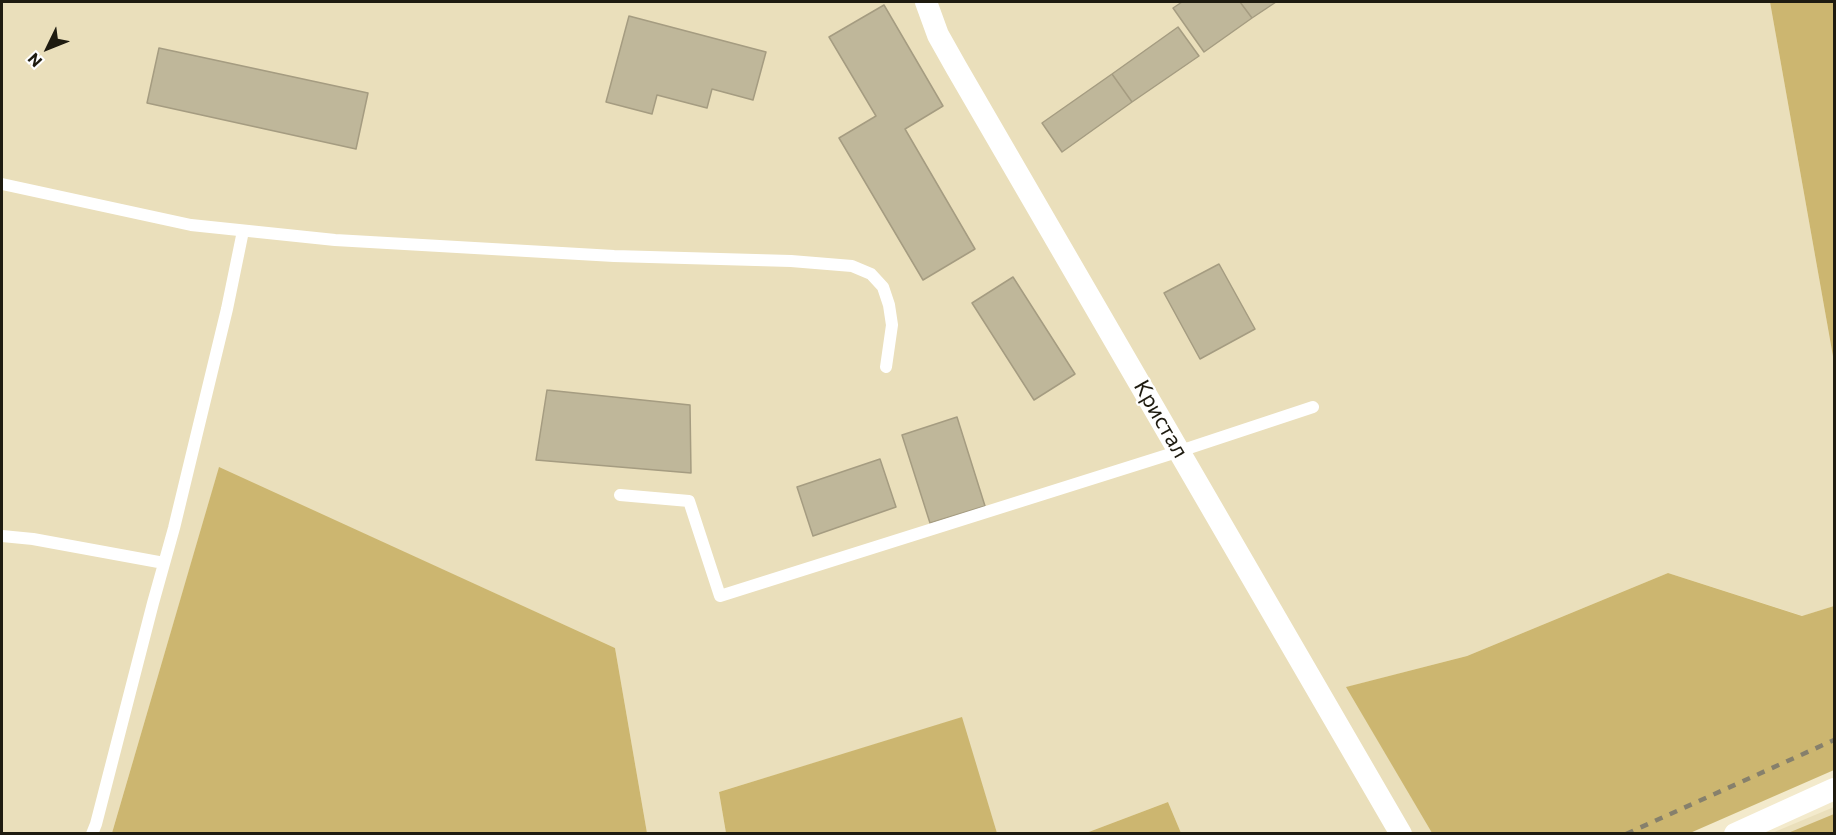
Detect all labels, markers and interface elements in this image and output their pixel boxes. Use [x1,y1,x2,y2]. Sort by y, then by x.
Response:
north arrow [18,18,78,78]
text: N [23,50,46,71]
street label: Кристал [1128,375,1194,463]

